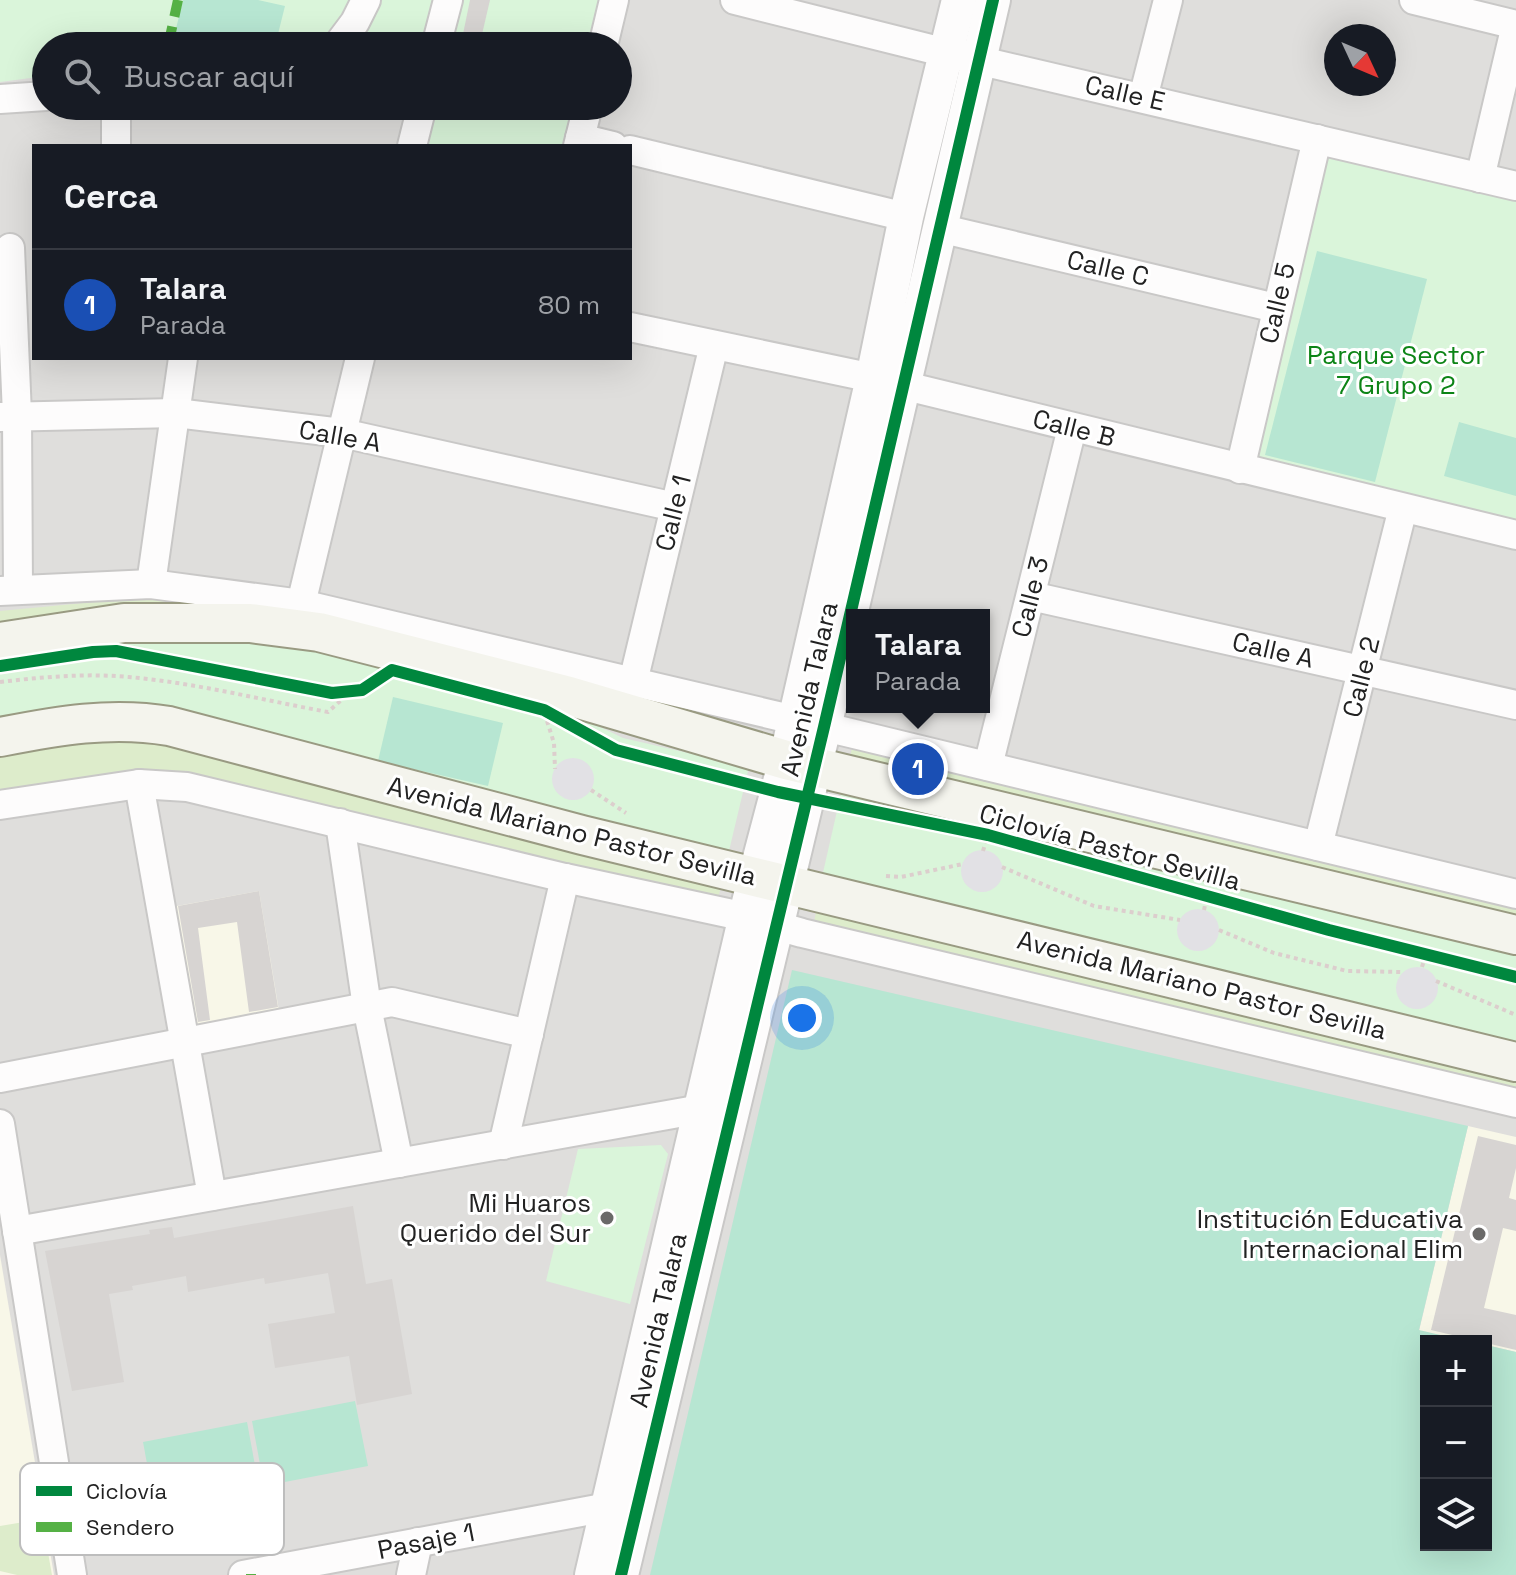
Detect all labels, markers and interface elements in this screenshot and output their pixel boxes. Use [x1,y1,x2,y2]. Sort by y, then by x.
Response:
north arrow [1324,24,1396,96]
search box [32,32,632,120]
icon: search [60,54,104,98]
text: Buscar aquí [124,57,294,96]
street label: Calle E [1082,67,1168,119]
text: Cerca [64,175,158,218]
street label: Calle C [1064,242,1152,294]
street label: Calle 5 [1251,259,1303,347]
text: Talara [140,269,227,308]
text: 1 [84,288,96,322]
text: 80 m [538,288,600,322]
text: Parada [140,308,226,342]
park label: Parque Sector 7 Grupo 2 [1307,338,1485,402]
street label: Calle B [1029,401,1119,455]
street label: Calle A [296,412,384,460]
street label: Calle 1 [647,471,699,555]
street label: Calle 3 [1004,553,1056,641]
street label: Avenida Talara [772,598,846,780]
popup [846,609,990,713]
street label: Calle A [1229,624,1317,676]
text: Talara [875,625,961,664]
street label: Calle 2 [1335,633,1387,721]
text: Parada [875,664,961,698]
pin: 1 [892,739,944,799]
street label: Avenida Mariano Pastor Sevilla [384,769,760,893]
street label: Ciclovía Pastor Sevilla [976,796,1244,898]
street label: Avenida Mariano Pastor Sevilla [1014,923,1390,1047]
your location [782,998,822,1038]
place label: Mi Huaros Querido del Sur [400,1186,591,1250]
place label: Institución Educativa Internacional Elim [1197,1202,1463,1266]
marker: Mi Huaros Querido del Sur [598,1209,616,1227]
marker: Institución Educativa Internacional Elim [1470,1225,1488,1243]
street label: Avenida Talara [621,1229,695,1411]
map controls [1420,1335,1492,1551]
button: + [1420,1335,1492,1407]
button: − [1420,1407,1492,1479]
legend [20,1463,284,1555]
text: Ciclovía [86,1477,167,1505]
button: layers [1420,1479,1492,1551]
text: Sendero [86,1513,175,1541]
street label: Pasaje 1 [375,1515,477,1567]

